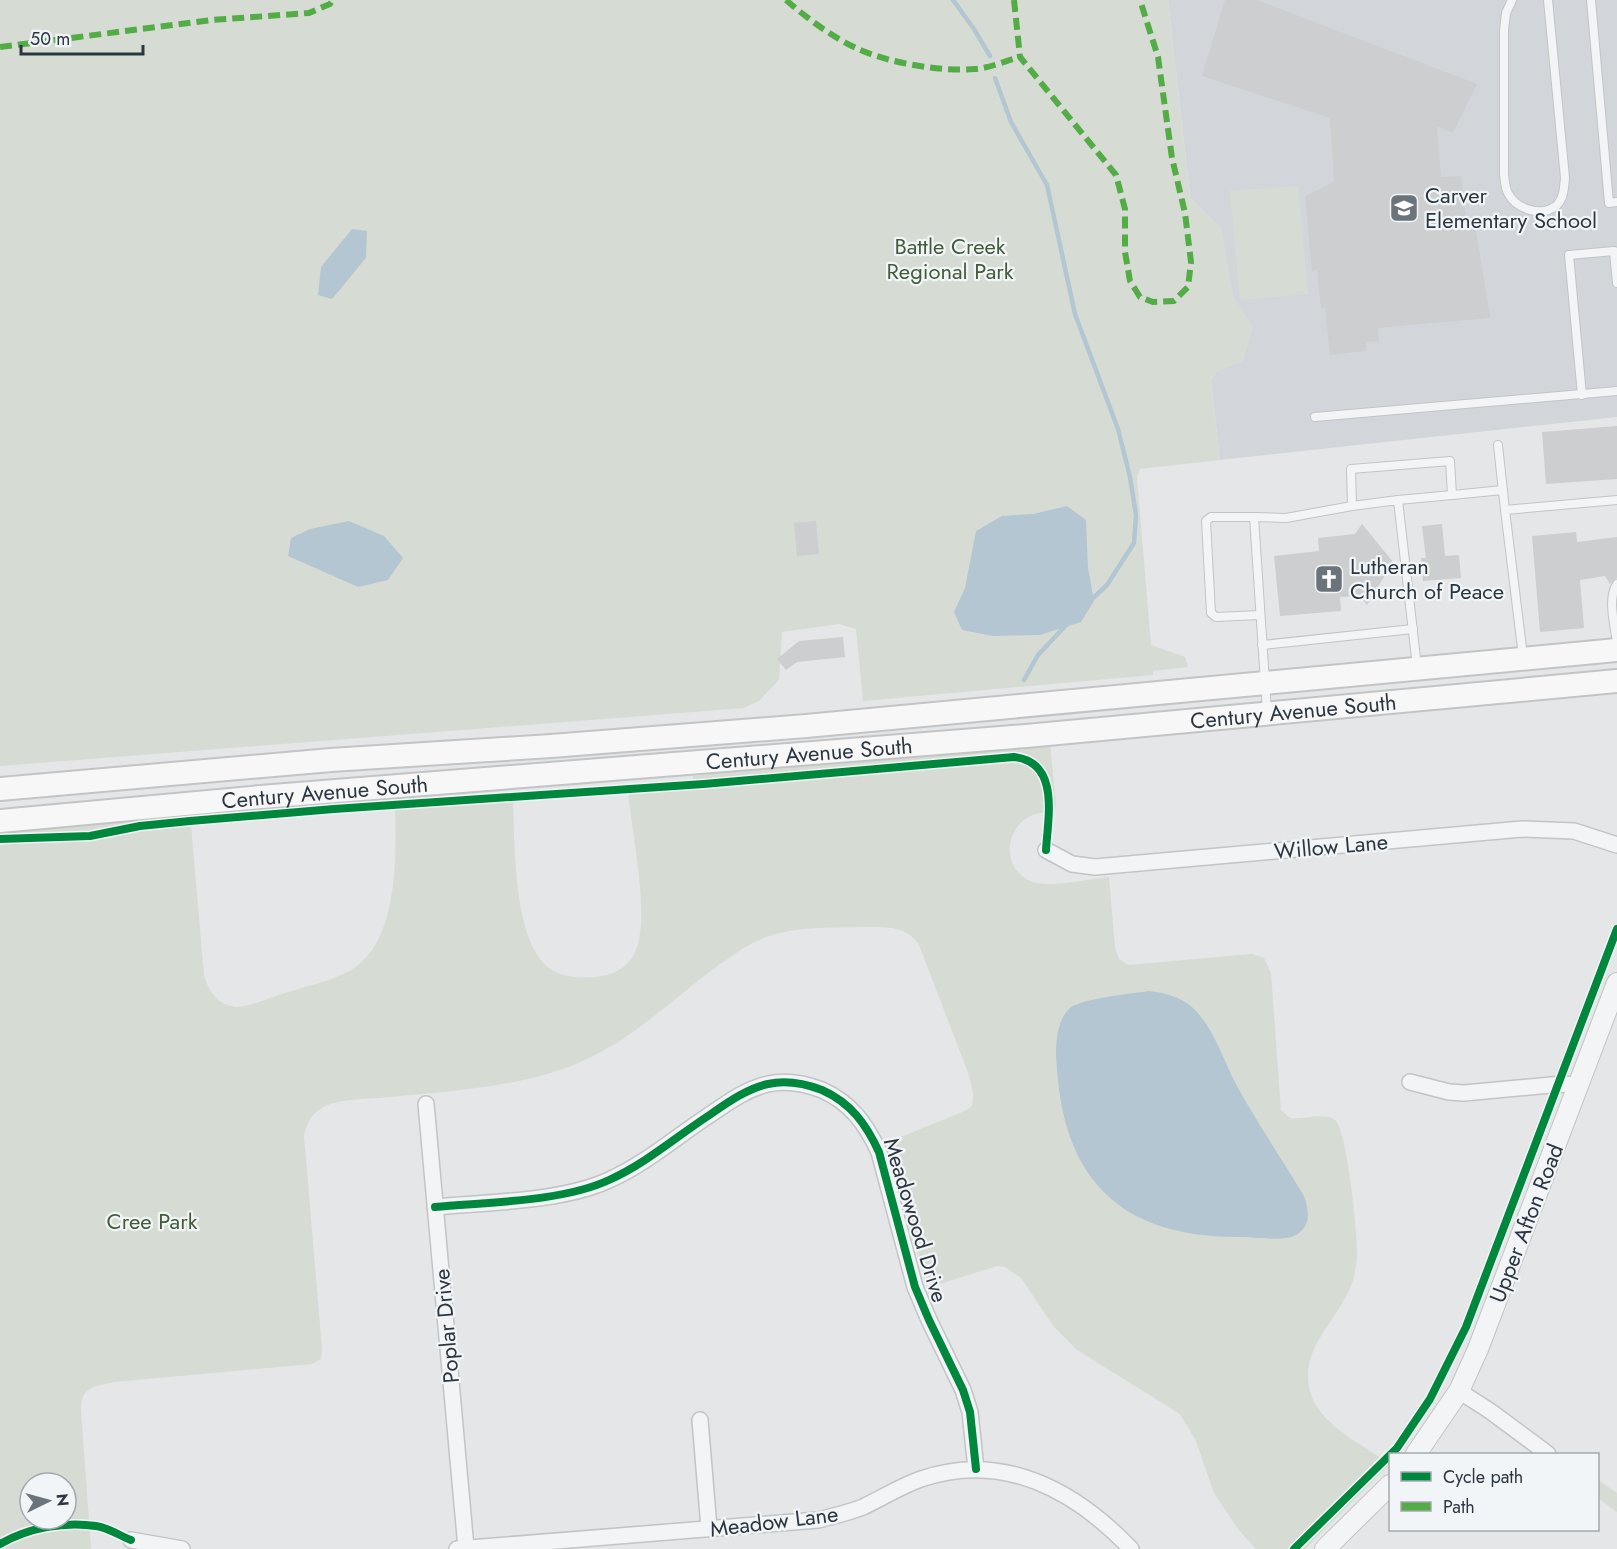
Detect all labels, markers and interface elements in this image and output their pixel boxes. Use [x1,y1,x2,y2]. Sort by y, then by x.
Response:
scale bar [21,18,142,56]
text: 50 m [30,26,70,52]
place label: Carver Elementary School [1425,179,1597,236]
school or university icon: Carver Elementary School [1388,192,1420,224]
park label: Battle Creek Regional Park [887,230,1014,287]
place label: Lutheran Church of Peace [1350,550,1504,607]
church icon: Lutheran Church of Peace [1313,563,1345,595]
street label: Century Avenue South [1189,686,1398,737]
street label: Century Avenue South [705,729,914,777]
street label: Century Avenue South [220,768,429,817]
street label: Willow Lane [1273,825,1389,867]
street label: Meadowood Drive [876,1134,956,1306]
street label: Upper Afton Road [1481,1139,1571,1307]
park label: Cree Park [107,1205,198,1237]
street label: Poplar Drive [425,1267,467,1385]
legend [1389,1453,1599,1531]
text: Cycle path [1443,1464,1523,1490]
north arrow [18,1471,78,1531]
text: N [50,1492,74,1507]
text: Path [1443,1494,1475,1520]
street label: Meadow Lane [708,1497,840,1545]

